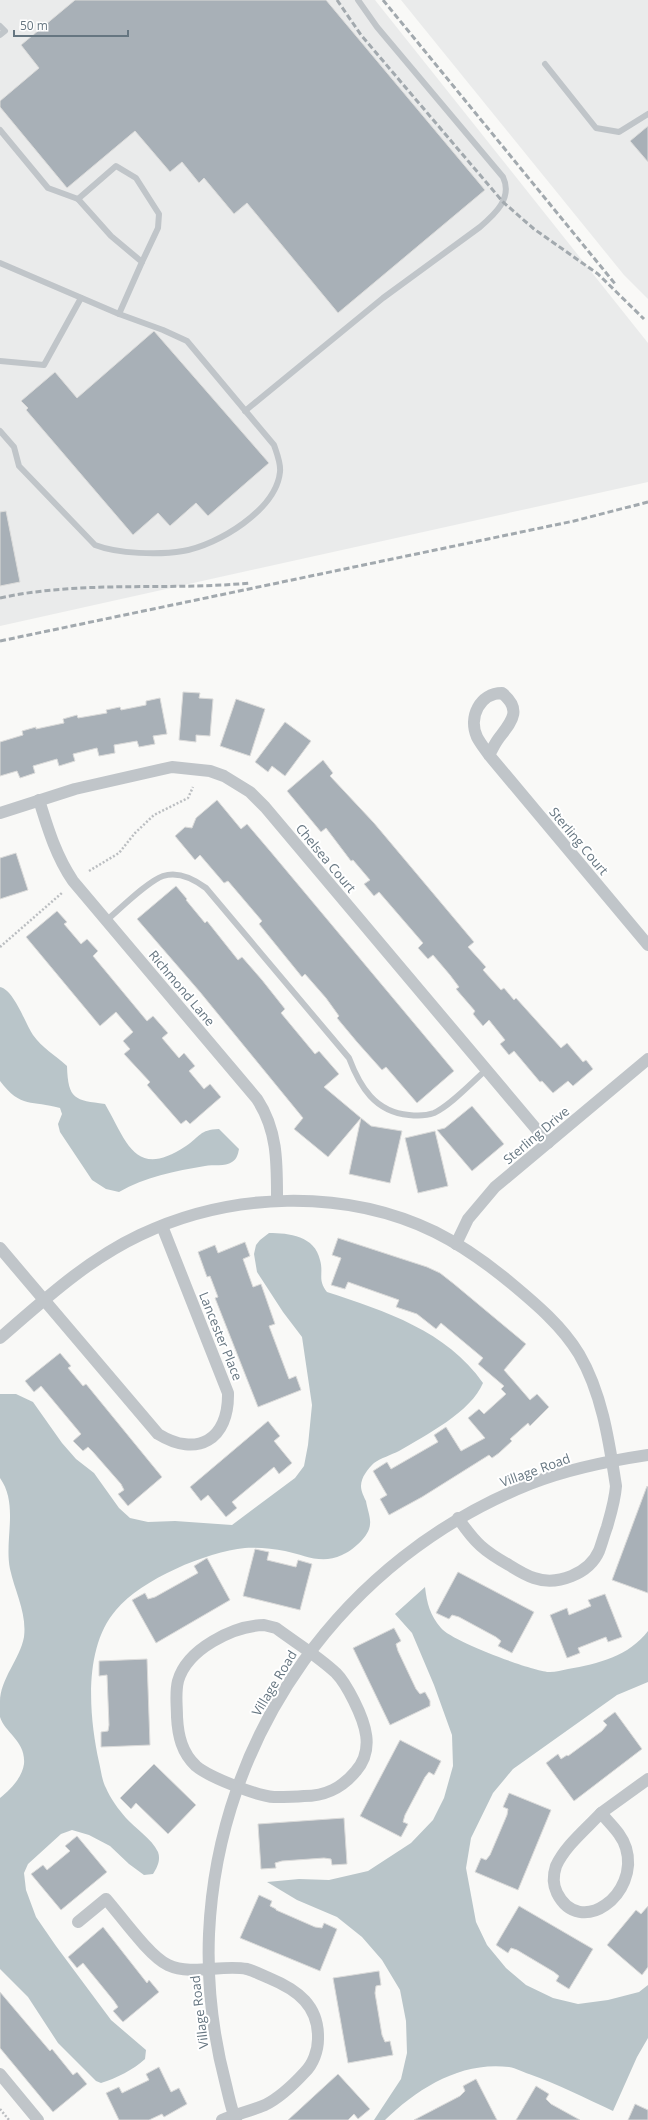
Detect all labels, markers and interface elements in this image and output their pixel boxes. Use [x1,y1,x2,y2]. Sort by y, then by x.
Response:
scale bar [14,12,128,38]
text: 50 m [20,17,48,34]
street label: Sterling Court [545,803,613,879]
street label: Chelsea Court [292,820,360,897]
street label: Richmond Lane [145,946,219,1030]
street label: Sterling Drive [499,1102,573,1168]
street label: Lancester Place [195,1289,247,1383]
street label: Village Road [497,1449,573,1491]
street label: Village Road [247,1647,301,1719]
street label: Village Road [186,1974,212,2050]

